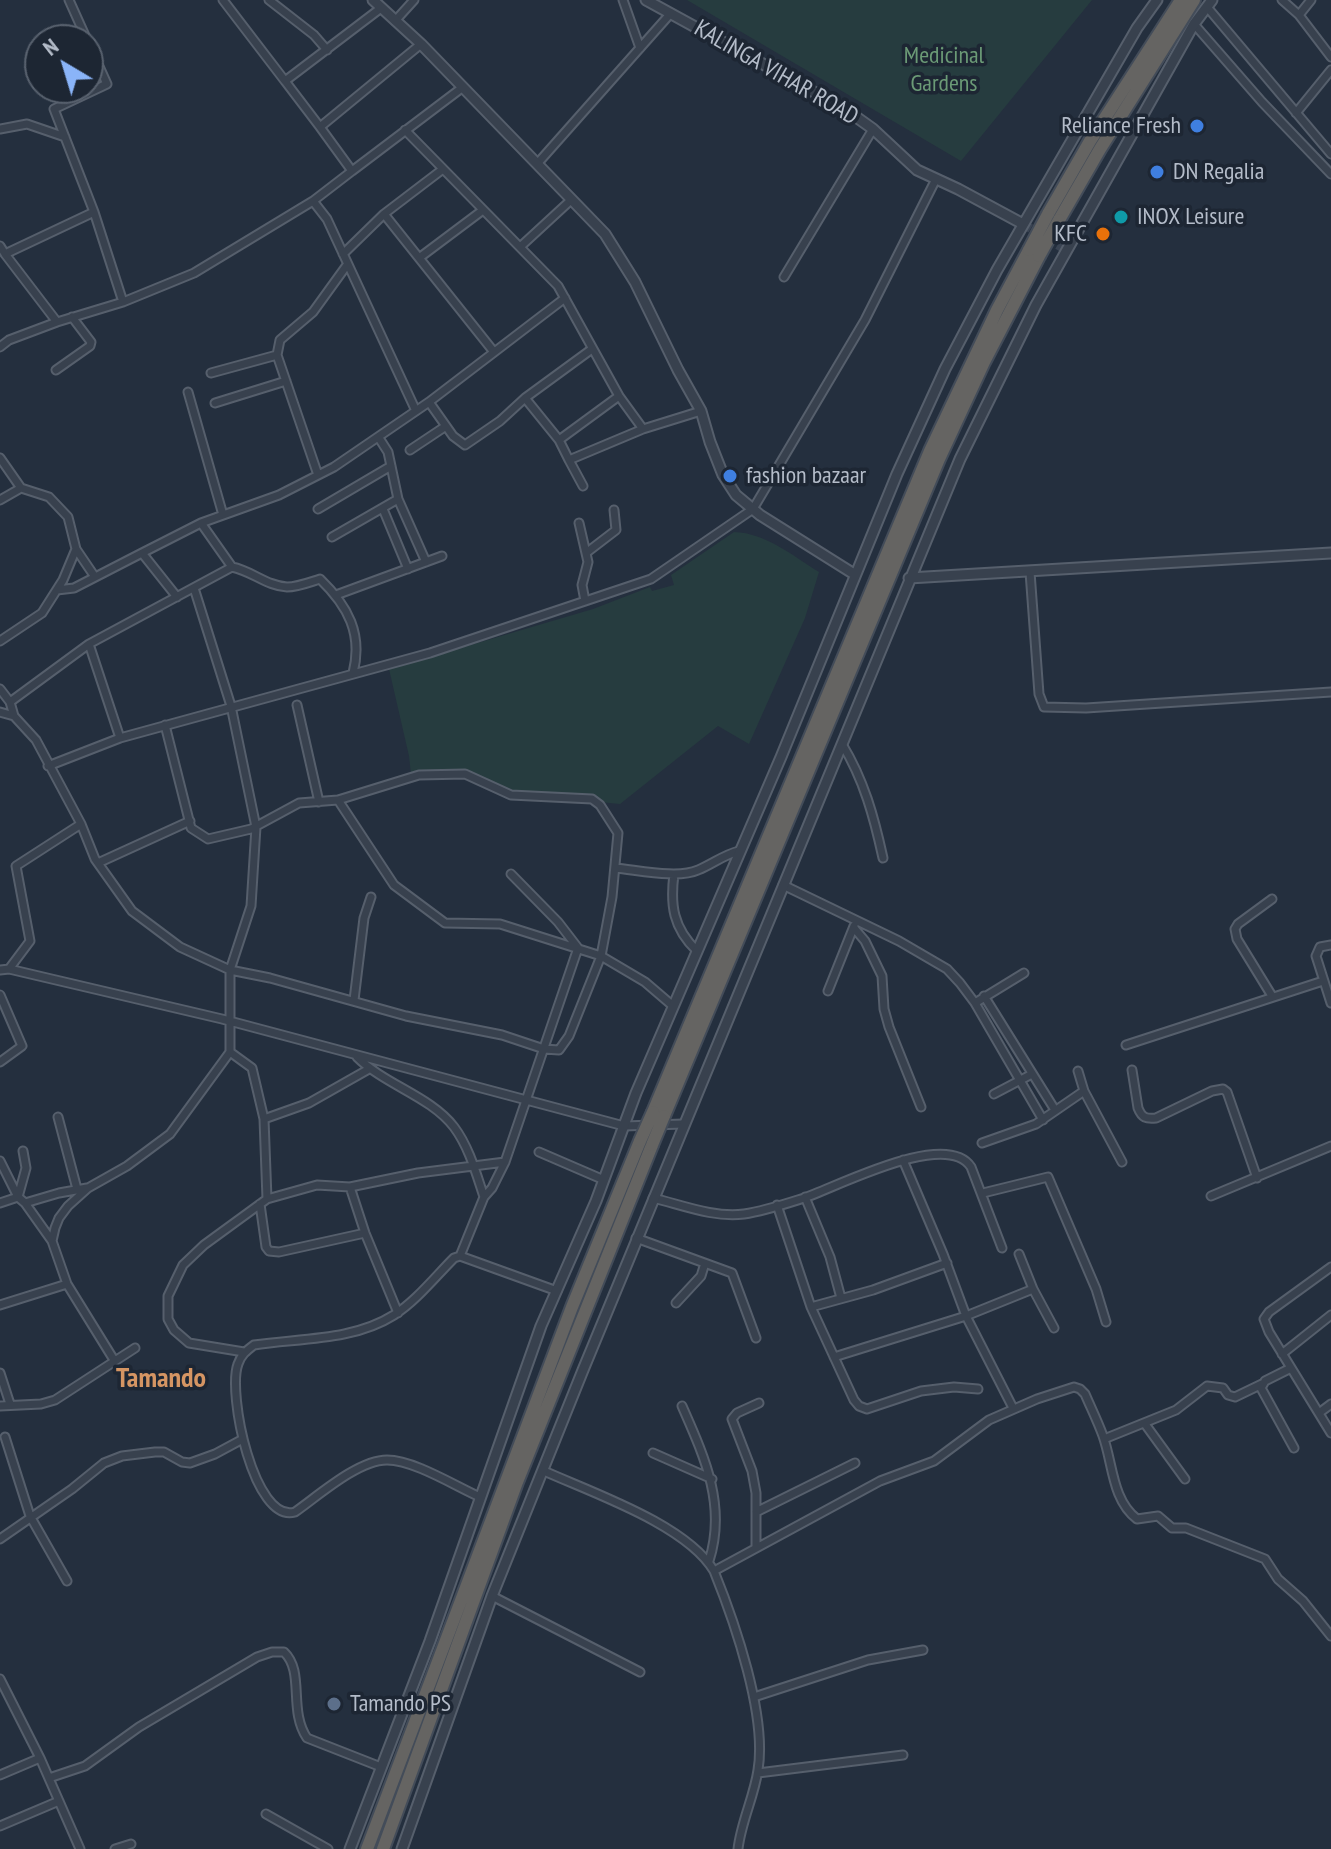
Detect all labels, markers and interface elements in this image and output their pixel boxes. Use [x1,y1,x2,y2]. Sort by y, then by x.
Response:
street label: KALINGA VIHAR ROAD [689,14,863,132]
north arrow [24,24,104,104]
text: N [37,32,64,61]
park label: Medicinal Gardens [904,42,984,98]
place label: Reliance Fresh [1061,112,1181,140]
marker: Reliance Fresh [1188,117,1206,135]
place label: DN Regalia [1173,158,1264,186]
marker: DN Regalia [1148,163,1166,181]
place label: INOX Leisure [1137,203,1244,231]
marker: INOX Leisure [1112,208,1130,226]
place label: KFC [1054,220,1087,248]
marker: KFC [1094,225,1112,243]
place label: fashion bazaar [746,462,866,490]
marker: fashion bazaar [721,467,739,485]
district label: Tamando [116,1362,206,1396]
place label: Tamando PS [350,1690,451,1718]
marker: Tamando PS [325,1695,343,1713]

